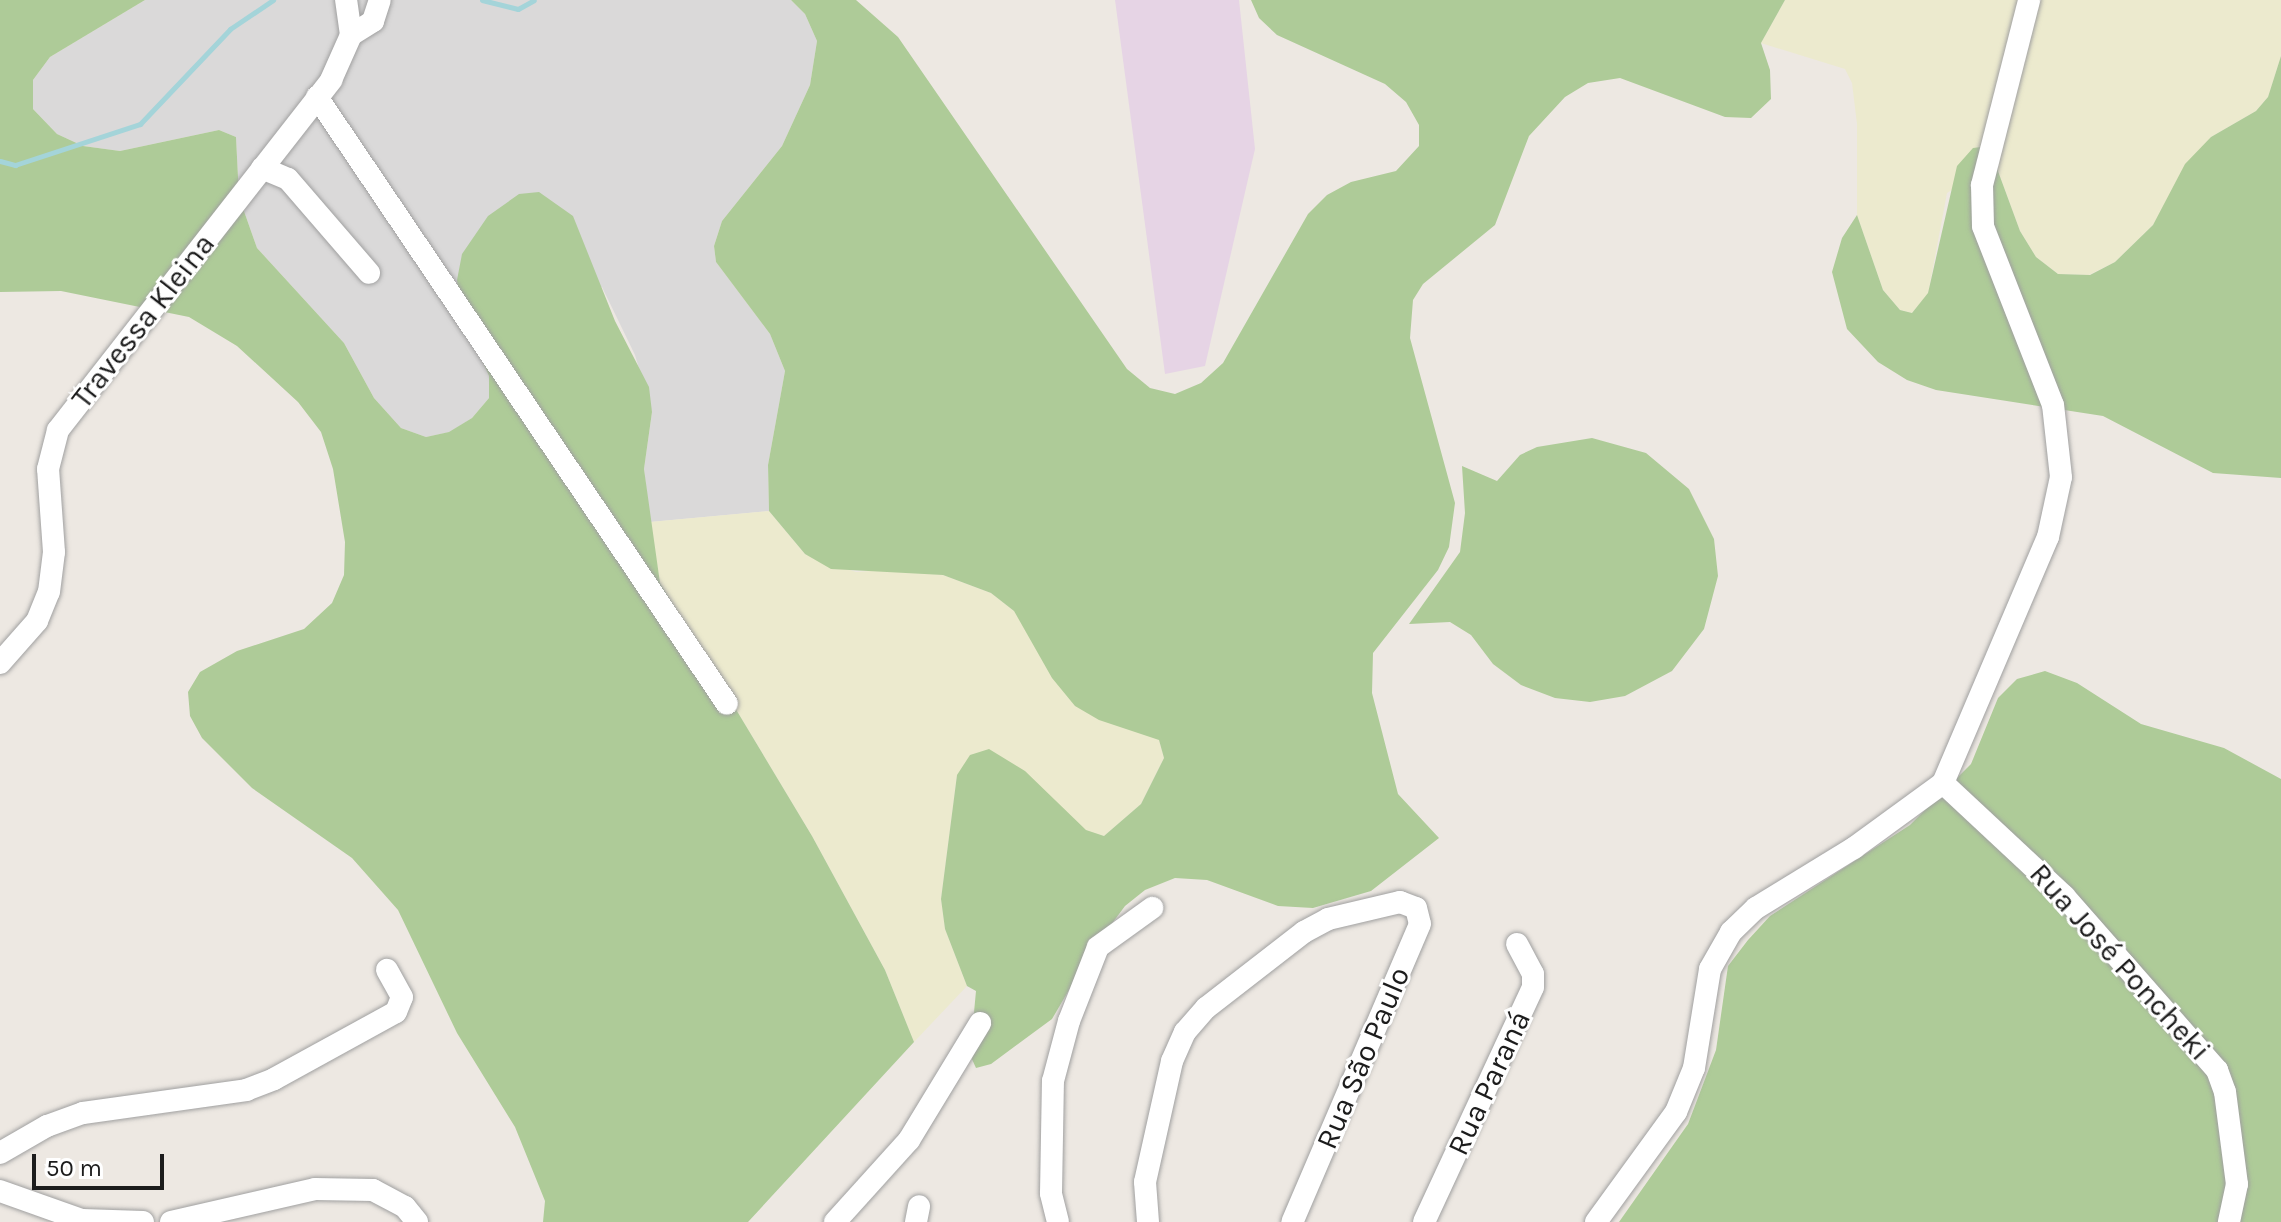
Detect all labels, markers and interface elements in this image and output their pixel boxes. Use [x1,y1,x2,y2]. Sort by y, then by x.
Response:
street label: Travessa Kleina [64,227,222,415]
street label: Rua José Poncheki [2022,856,2218,1068]
street label: Rua São Paulo [1308,961,1418,1155]
street label: Rua Paraná [1440,1005,1538,1161]
scale bar [36,1138,168,1188]
text: 50 m [46,1154,102,1182]

